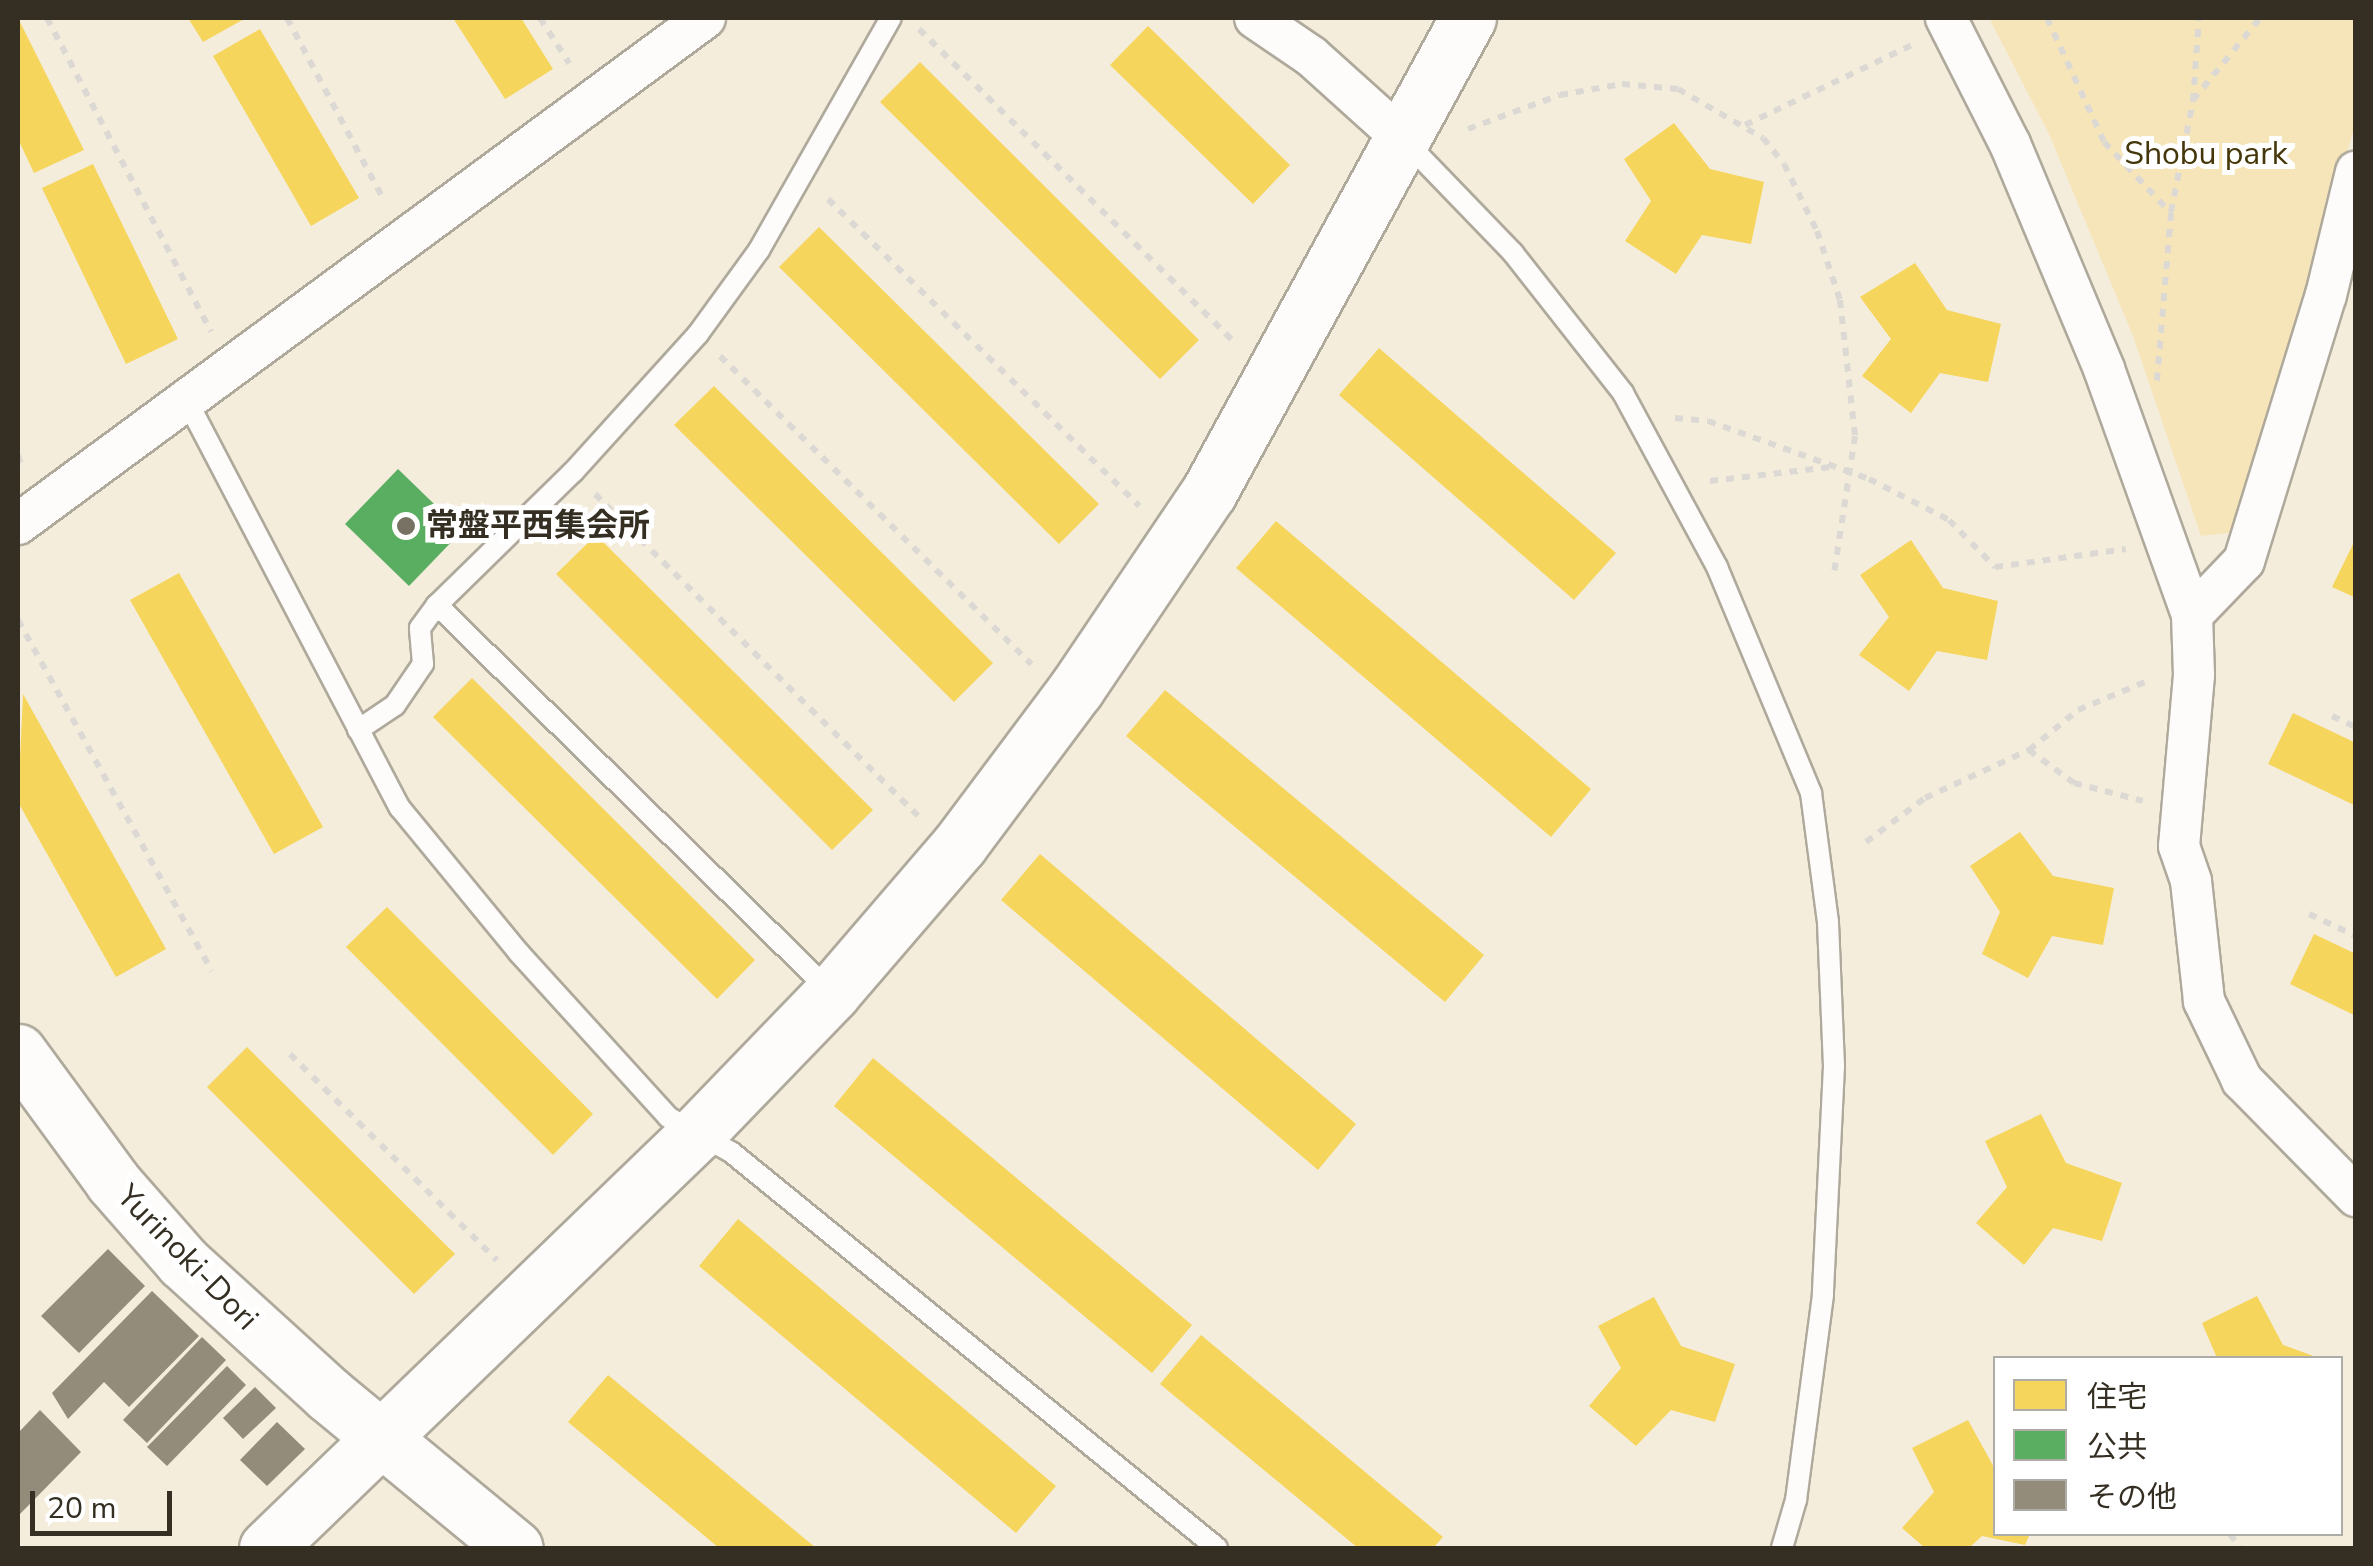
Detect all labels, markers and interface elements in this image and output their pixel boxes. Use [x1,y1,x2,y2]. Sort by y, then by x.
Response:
park label: Shobu park [2124,135,2288,173]
place label: 常盤平西集会所 [426,507,650,545]
marker: 常盤平西集会所 [395,515,417,537]
street label: Yurinoki-Dori [108,1177,266,1339]
legend [1993,1356,2343,1536]
text: 住宅 [2087,1377,2147,1418]
text: 公共 [2087,1427,2147,1468]
scale bar [35,1471,178,1533]
text: その他 [2087,1477,2177,1518]
text: 20 m [47,1488,116,1529]

